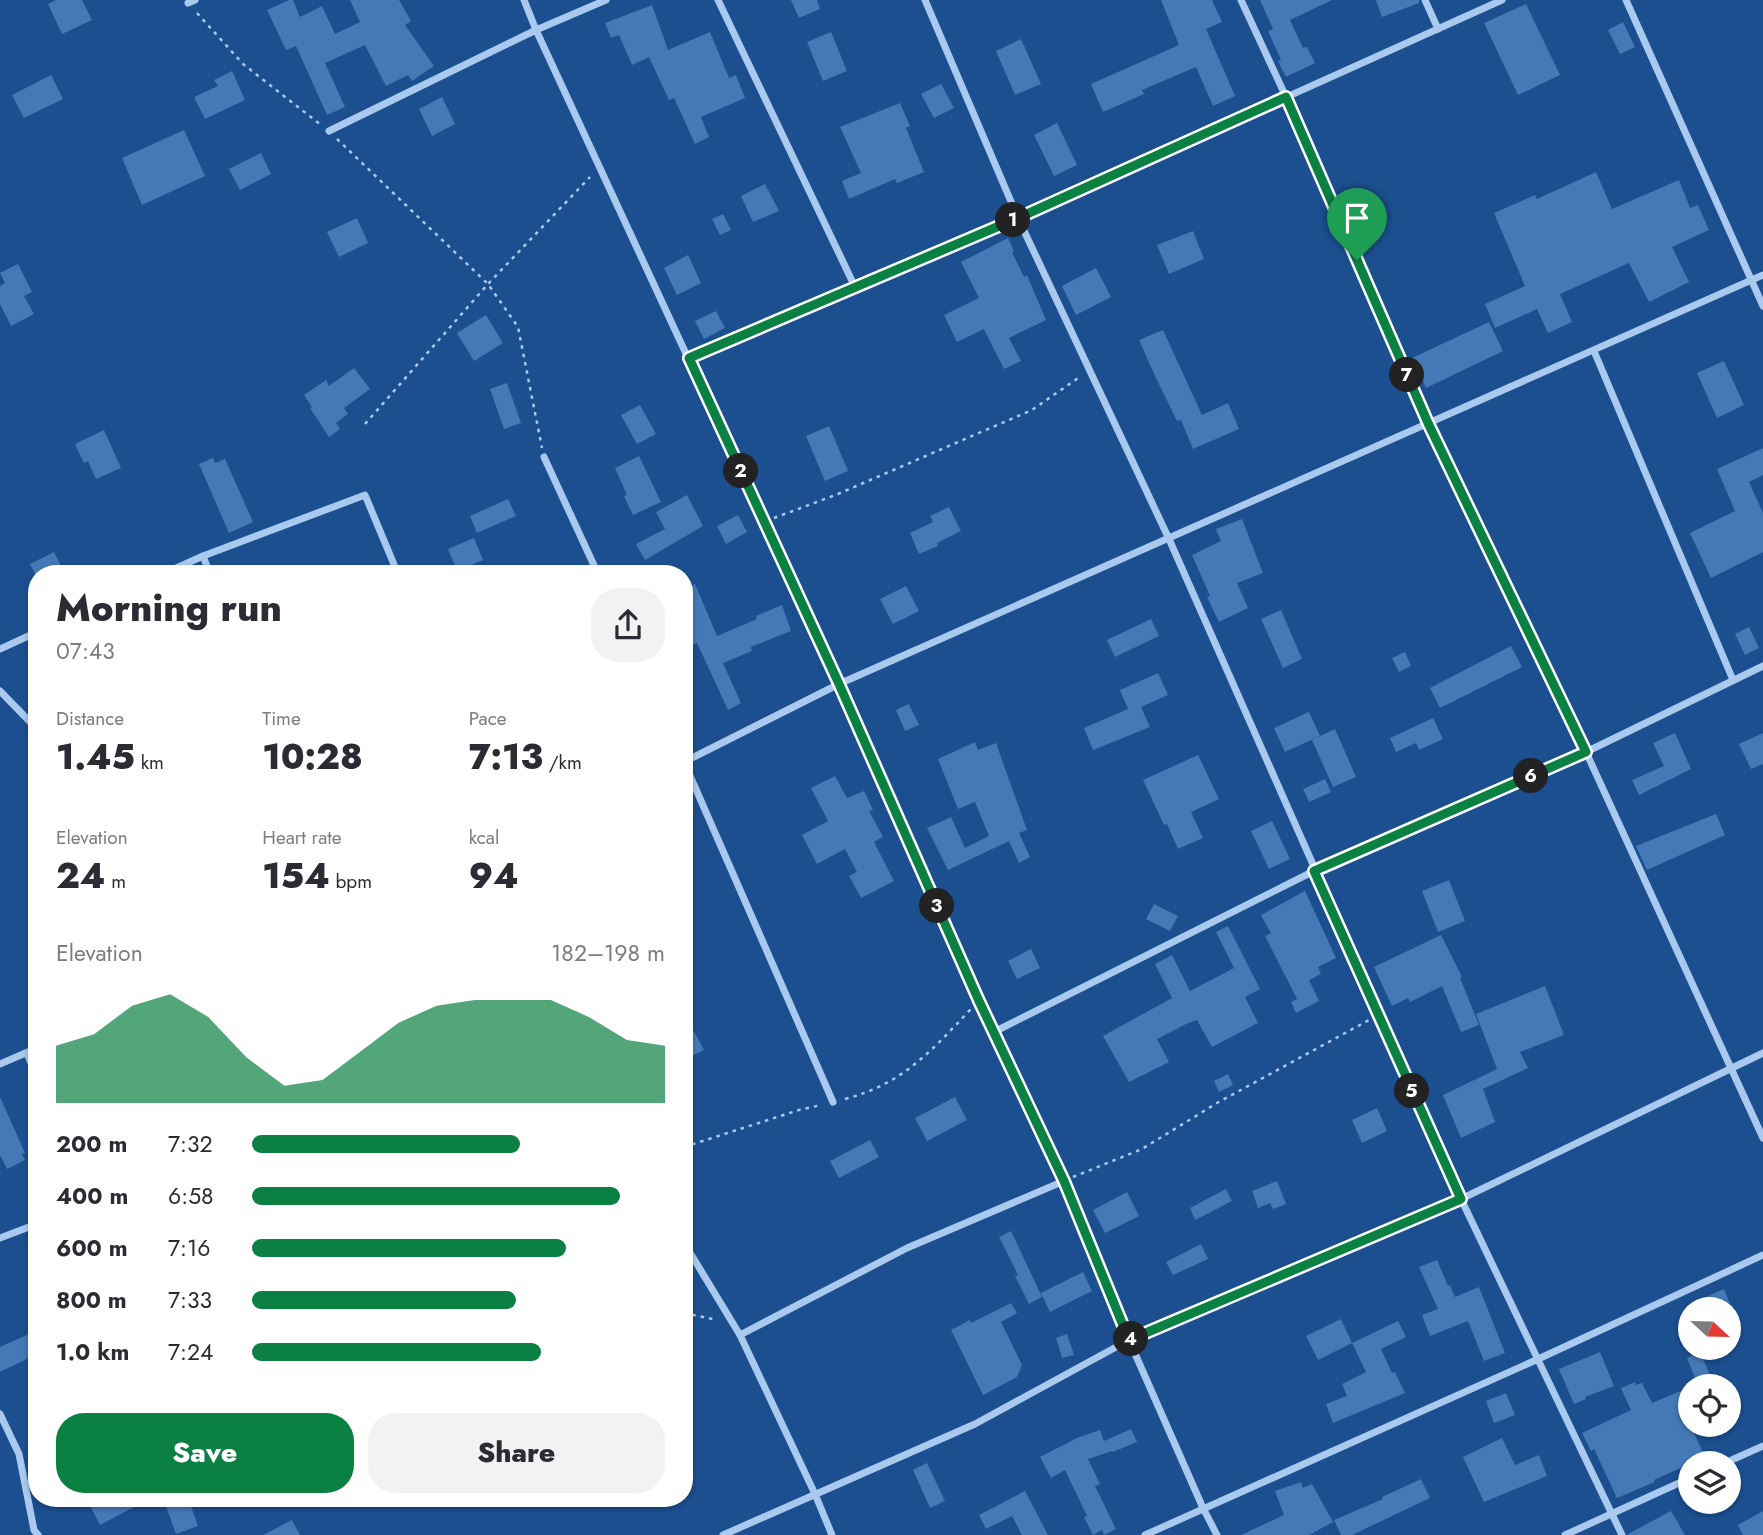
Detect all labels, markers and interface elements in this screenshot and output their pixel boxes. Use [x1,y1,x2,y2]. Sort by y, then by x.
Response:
pin [1327,188,1387,260]
icon: arrive [1338,199,1376,237]
pin: 1 [996,202,1030,238]
text: 1 [1008,206,1017,233]
pin: 7 [1390,358,1424,392]
text: 7 [1401,361,1412,388]
pin: 2 [724,454,758,489]
text: 2 [734,457,747,484]
text: Morning run [56,580,282,635]
button: share [591,588,665,662]
text: 07:43 [56,634,115,668]
text: Distance [56,705,124,732]
text: Time [262,705,301,732]
text: Pace [469,705,507,732]
text: 1.45 [56,732,135,782]
text: 10:28 [262,732,363,782]
text: 7:13 [469,732,543,782]
text: km [135,749,164,776]
text: /km [543,749,582,776]
pin: 6 [1514,758,1548,794]
text: 6 [1524,762,1537,789]
text: Elevation [56,824,128,851]
text: Heart rate [262,824,342,851]
text: kcal [469,824,499,851]
text: 24 [56,851,106,901]
text: 154 [262,851,330,901]
text: 94 [469,851,519,901]
text: m [106,868,126,895]
text: bpm [330,868,372,895]
pin: 3 [920,888,954,923]
text: 3 [931,892,942,919]
text: Elevation [56,936,143,970]
text: 182–198 m [551,936,665,970]
pin: 5 [1394,1074,1430,1108]
text: 5 [1405,1077,1418,1104]
text: 200 m [56,1127,127,1161]
text: 7:32 [168,1127,213,1161]
text: 400 m [56,1179,128,1213]
text: 6:58 [168,1179,214,1213]
text: 600 m [56,1231,128,1265]
text: 7:16 [168,1231,211,1265]
text: 800 m [56,1283,127,1317]
text: 7:33 [168,1283,212,1317]
north arrow [1678,1297,1741,1360]
map controls [1678,1297,1741,1514]
pin: 4 [1114,1322,1148,1356]
text: 4 [1124,1325,1137,1352]
text: 1.0 km [56,1335,129,1369]
text: 7:24 [168,1335,213,1369]
button: locate [1678,1374,1741,1437]
button: Save [56,1413,354,1493]
button: Share [368,1413,665,1493]
button: layers [1678,1451,1741,1514]

